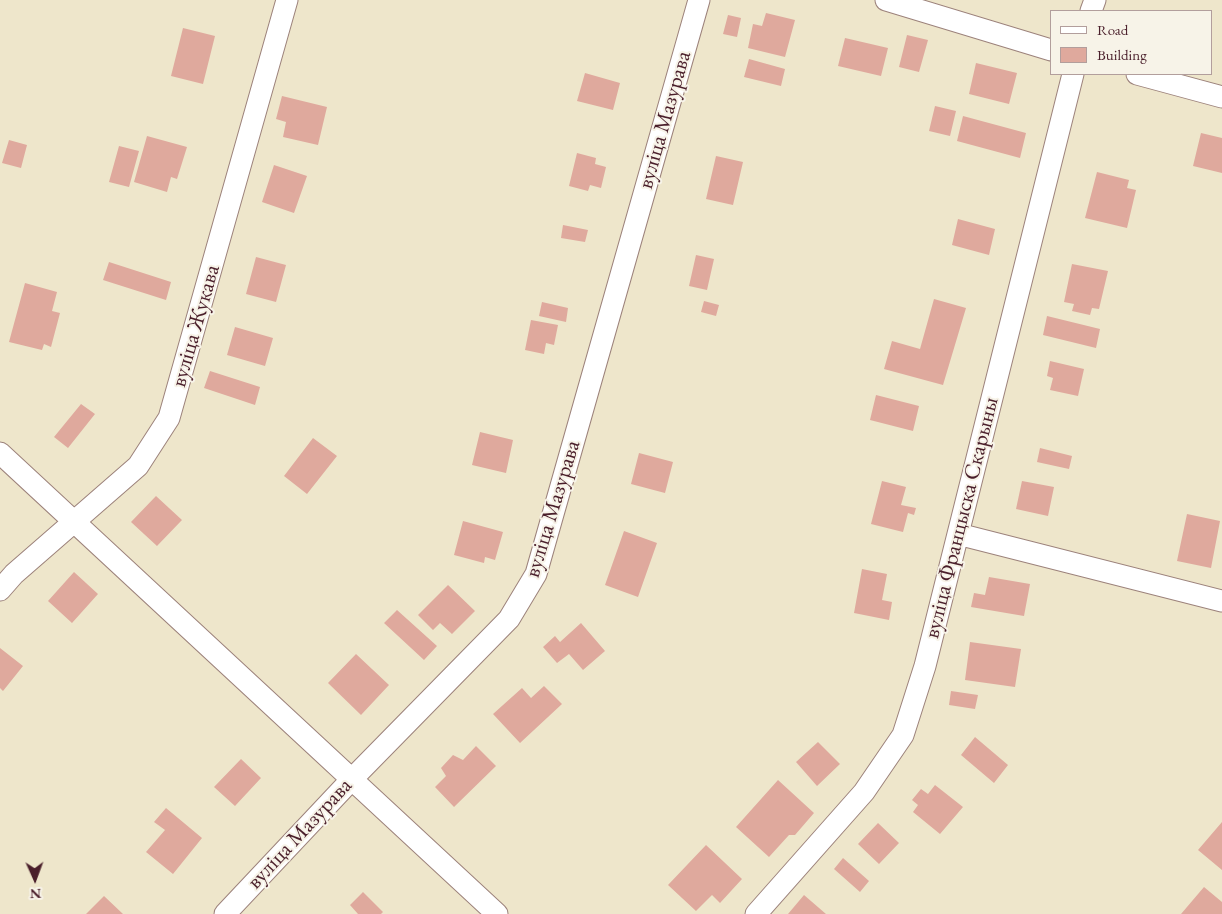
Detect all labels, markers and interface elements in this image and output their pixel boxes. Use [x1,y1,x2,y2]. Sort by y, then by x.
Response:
legend [1050,10,1212,75]
text: Road [1097,20,1128,39]
text: Building [1097,45,1147,64]
street label: вуліца Мазурава [633,48,697,192]
street label: вуліца Жукава [166,262,226,390]
street label: вуліца Францыска Скарыны [919,395,1005,641]
street label: вуліца Мазурава [520,437,586,581]
street label: вуліца Мазурава [242,773,358,895]
north arrow [10,854,60,904]
text: N [30,885,42,903]

